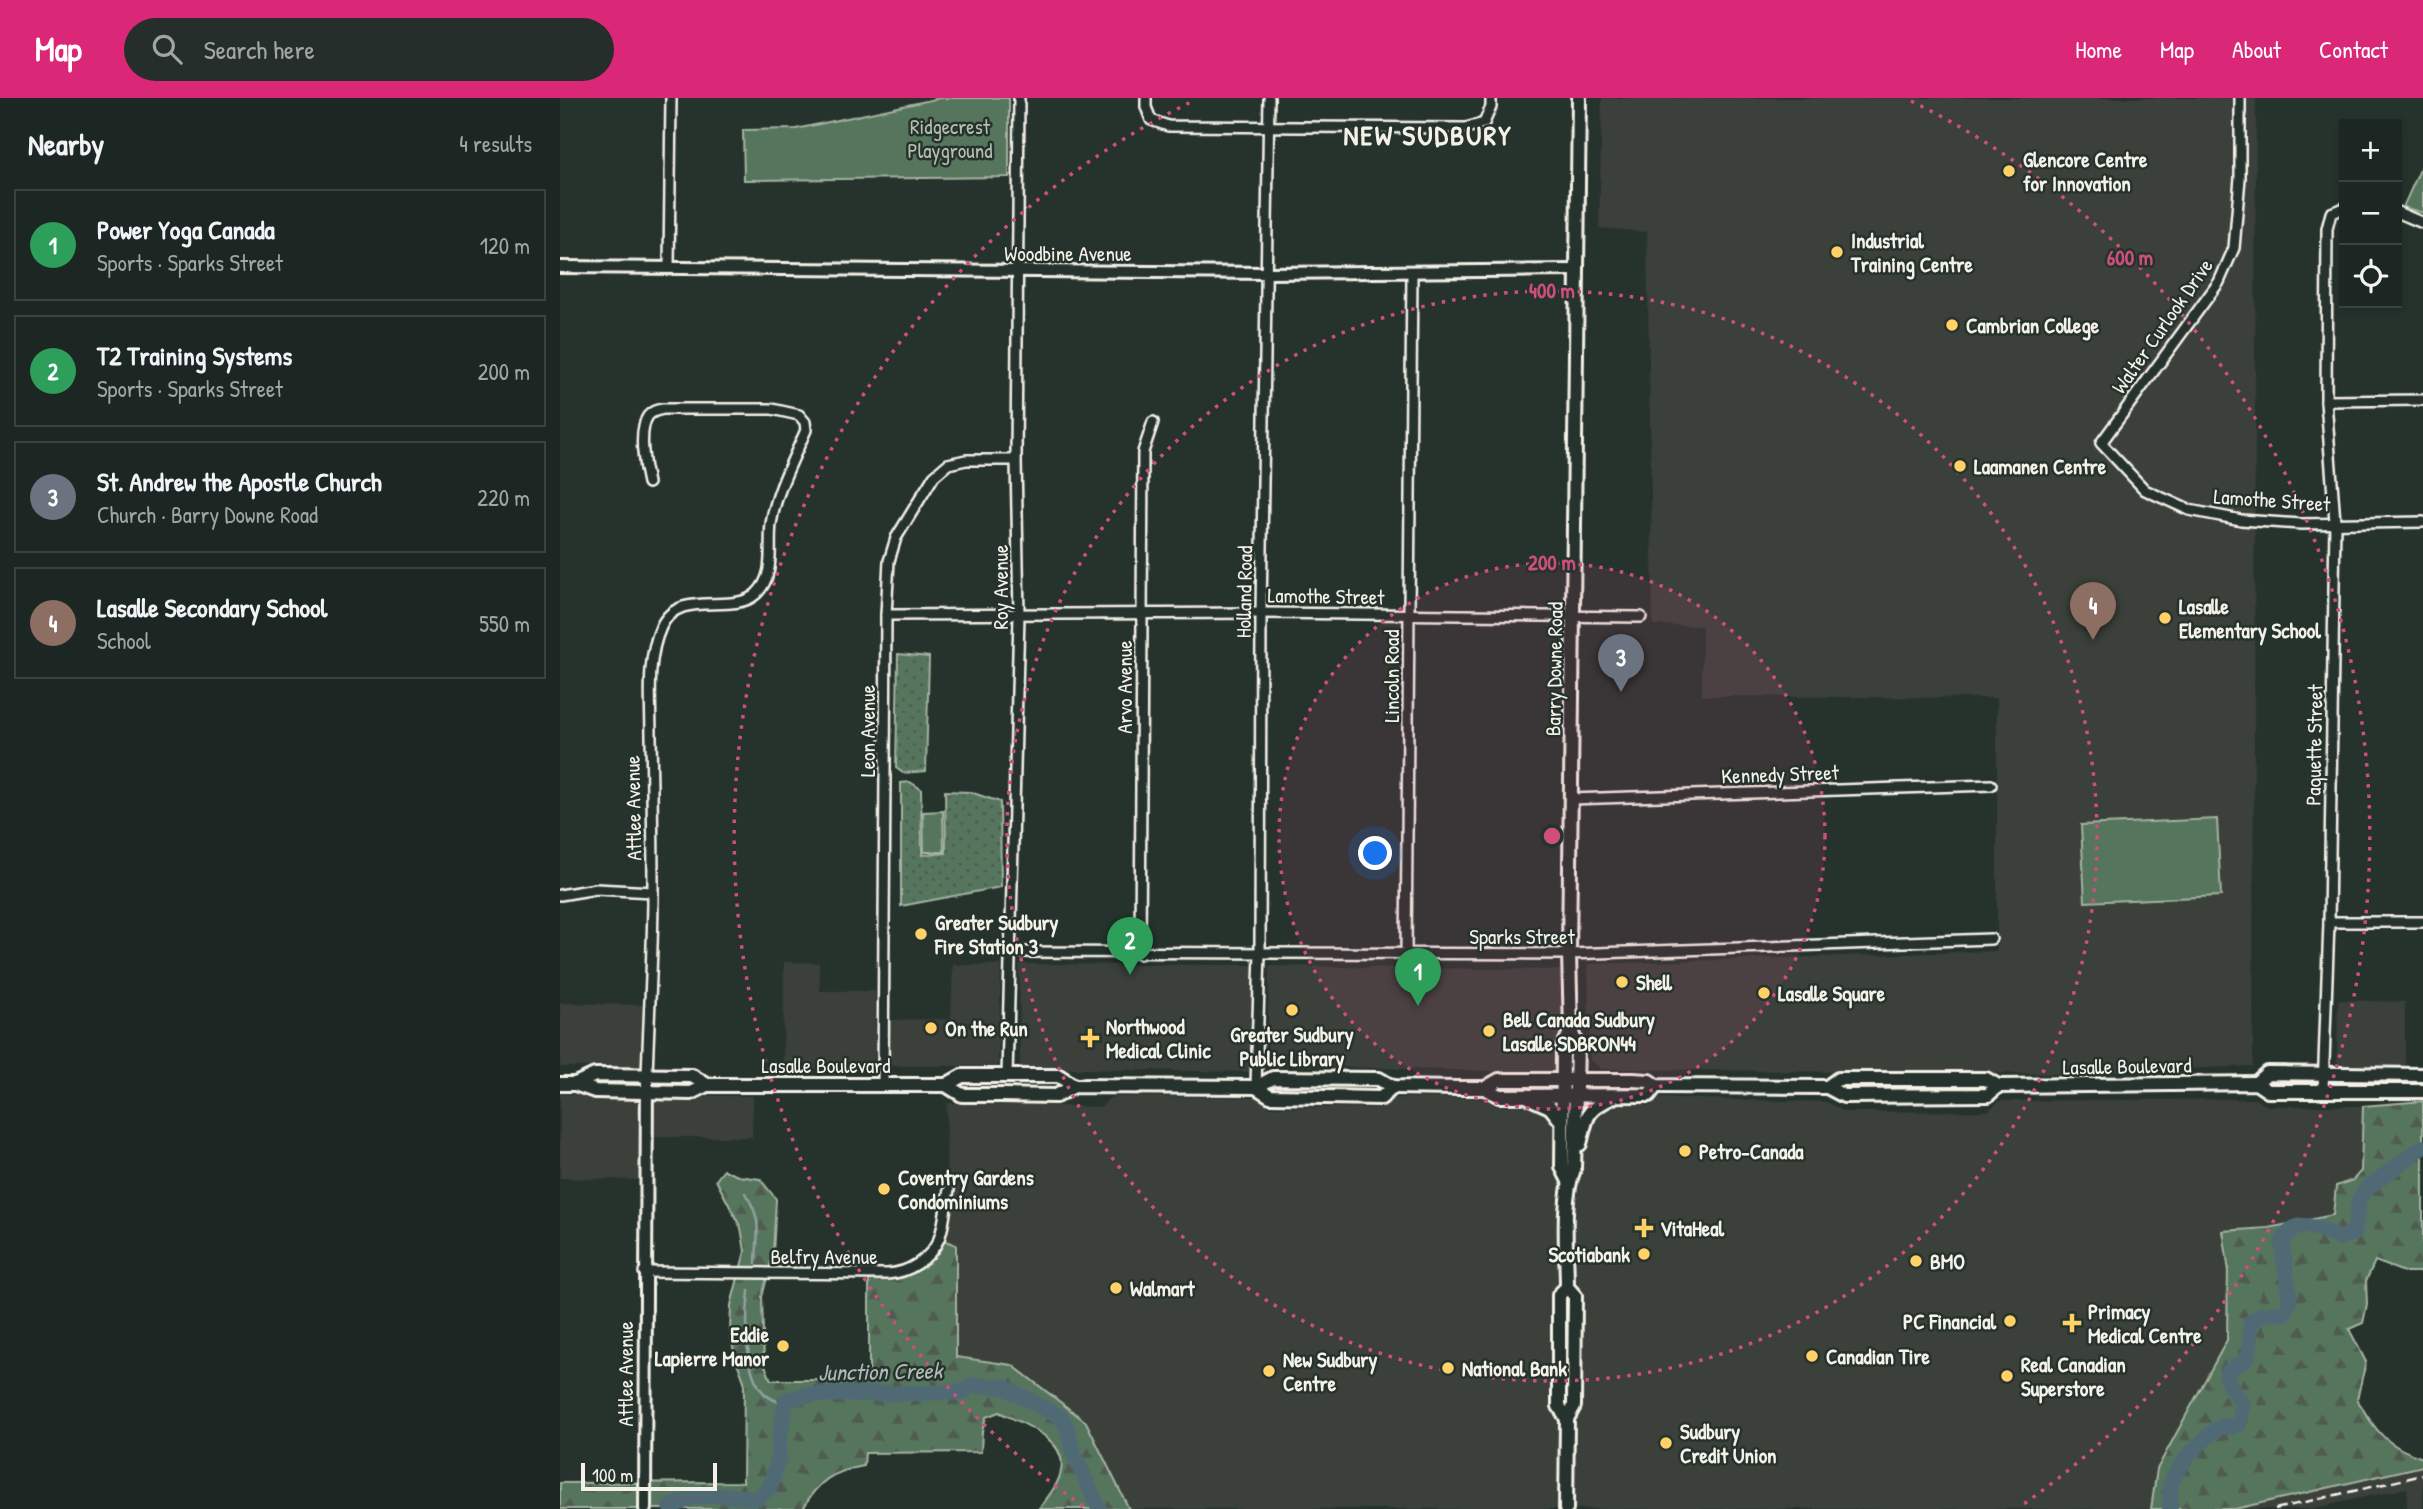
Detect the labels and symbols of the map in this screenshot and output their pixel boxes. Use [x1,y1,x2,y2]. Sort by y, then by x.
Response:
park label: Ridgecrest Playground [908,112,992,165]
district label: NEW SUDBURY [1343,116,1513,154]
place label: Glencore Centre for Innovation [2023,145,2148,198]
marker: Glencore Centre for Innovation [2001,163,2017,179]
place label: Industrial Training Centre [1850,226,1973,280]
street label: Woodbine Avenue [1004,239,1132,268]
text: 600 m [2107,243,2153,272]
marker: Industrial Training Centre [1829,244,1845,260]
street label: Walter Curlook Drive [2105,253,2219,399]
text: 400 m [1529,276,1575,305]
place label: Cambrian College [1966,311,2100,341]
marker: Cambrian College [1944,317,1960,333]
place label: Laamanen Centre [1974,452,2107,481]
marker: Laamanen Centre [1952,458,1968,474]
street label: Lamothe Street [2213,481,2332,519]
street label: Roy Avenue [986,545,1015,629]
street label: Holland Road [1229,545,1259,639]
text: 200 m [1528,548,1576,577]
street label: Lamothe Street [1267,580,1385,612]
pin: 4 [2070,582,2116,640]
place label: Lasalle Elementary School [2179,592,2321,646]
street label: Barry Downe Road [1538,602,1570,736]
marker: Lasalle Elementary School [2157,610,2173,626]
street label: Lincoln Road [1377,630,1406,722]
pin: 3 [1598,634,1644,692]
street label: Arvo Avenue [1110,640,1139,734]
street label: Paquette Street [2298,683,2330,806]
street label: Leon Avenue [853,685,882,777]
street label: Attlee Avenue [618,755,648,861]
street label: Kennedy Street [1721,757,1840,791]
centre of rings [1540,824,1564,848]
your location [1358,836,1392,870]
place label: Greater Sudbury Fire Station 3 [934,908,1059,961]
pin: 2 [1107,917,1153,975]
street label: Sparks Street [1469,922,1576,951]
marker: Greater Sudbury Fire Station 3 [913,926,929,942]
pin: 1 [1395,948,1441,1006]
place label: Shell [1636,968,1673,997]
marker: Shell [1614,974,1630,990]
place label: Lasalle Square [1778,979,1886,1009]
marker: Lasalle Square [1756,985,1772,1001]
marker: Greater Sudbury Public Library [1284,1002,1300,1018]
place label: Bell Canada Sudbury Lasalle SDBRON44 [1503,1005,1655,1058]
place label: Northwood Medical Clinic [1106,1012,1212,1065]
place label: On the Run [945,1014,1028,1043]
marker: On the Run [923,1020,939,1036]
place label: Greater Sudbury Public Library [1230,1020,1354,1074]
marker: Bell Canada Sudbury Lasalle SDBRON44 [1481,1023,1497,1039]
marker: Northwood Medical Clinic [1080,1028,1100,1048]
street label: Lasalle Boulevard [2062,1050,2192,1082]
street label: Lasalle Boulevard [762,1051,890,1080]
place label: Petro-Canada [1699,1137,1804,1166]
marker: Petro-Canada [1677,1143,1693,1159]
place label: Coventry Gardens Condominiums [898,1163,1034,1216]
marker: Coventry Gardens Condominiums [876,1181,892,1197]
place label: VitaHeal [1660,1214,1724,1243]
marker: VitaHeal [1634,1218,1654,1238]
place label: Scotiabank [1548,1240,1630,1269]
street label: Belfry Avenue [770,1242,878,1271]
marker: Scotiabank [1636,1246,1652,1262]
place label: BMO [1930,1247,1965,1276]
marker: BMO [1908,1253,1924,1269]
place label: Walmart [1130,1274,1195,1303]
marker: Walmart [1108,1280,1124,1296]
place label: Primacy Medical Centre [2088,1297,2202,1350]
place label: PC Financial [1903,1307,1996,1336]
marker: PC Financial [2002,1313,2018,1329]
marker: Primacy Medical Centre [2062,1313,2082,1333]
place label: Eddie Lapierre Manor [655,1320,770,1374]
street label: Attlee Avenue [611,1321,640,1427]
marker: Eddie Lapierre Manor [775,1338,791,1354]
place label: Canadian Tire [1826,1342,1931,1371]
place label: New Sudbury Centre [1283,1345,1377,1398]
marker: Canadian Tire [1804,1348,1820,1364]
place label: Real Canadian Superstore [2021,1350,2126,1404]
water label: Junction Creek [818,1354,945,1388]
place label: National Bank [1462,1354,1567,1383]
marker: National Bank [1440,1360,1456,1376]
marker: New Sudbury Centre [1261,1363,1277,1379]
marker: Real Canadian Superstore [1999,1368,2015,1384]
place label: Sudbury Credit Union [1680,1417,1777,1470]
marker: Sudbury Credit Union [1658,1435,1674,1451]
scale bar [581,1460,718,1492]

